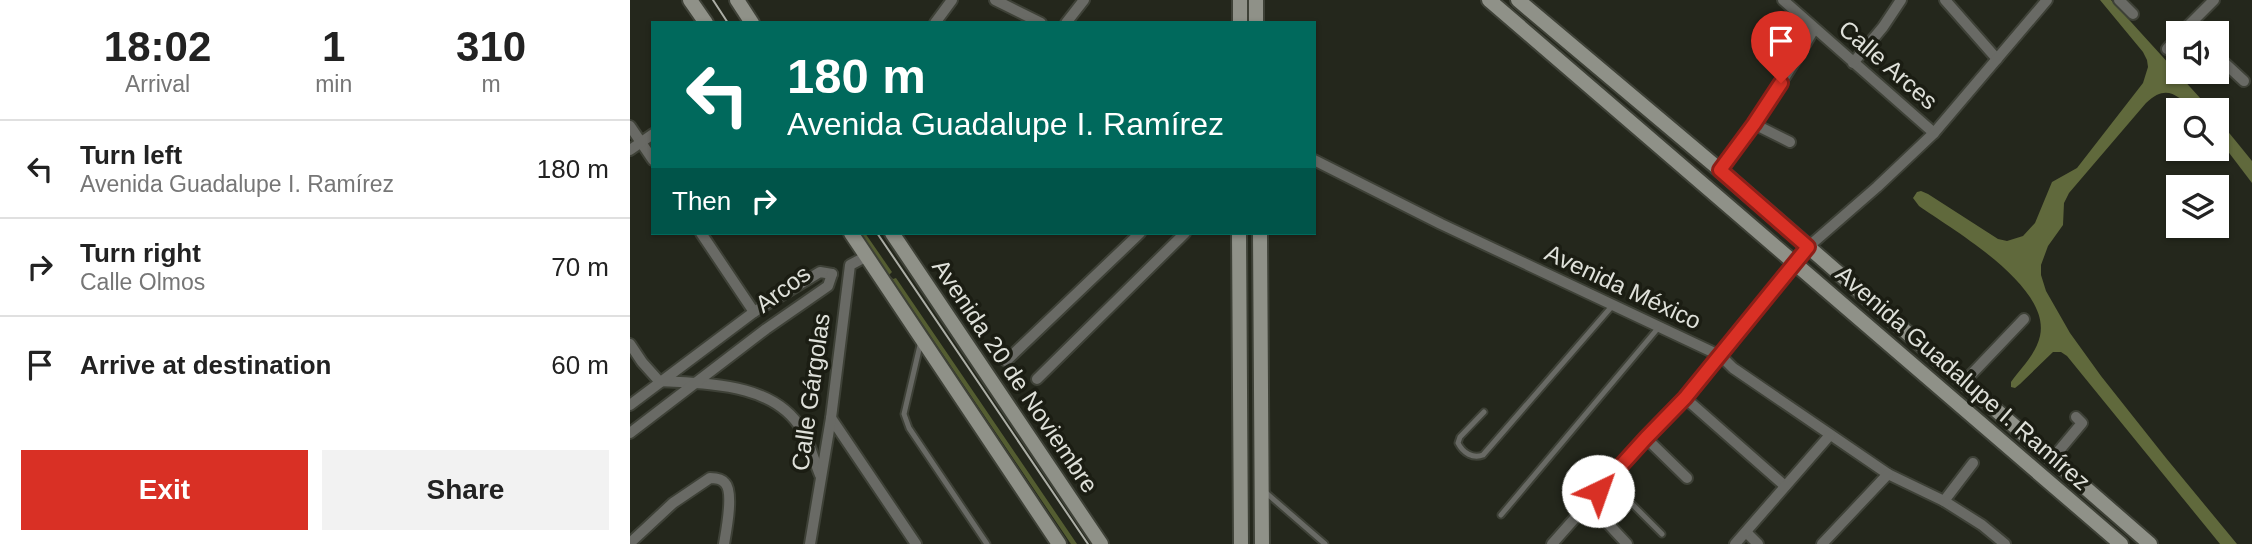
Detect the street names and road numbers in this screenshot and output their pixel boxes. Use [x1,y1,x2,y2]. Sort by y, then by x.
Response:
street label: Calle Arces [1834,15,1943,115]
street label: Avenida México [1541,239,1705,334]
street label: Avenida 20 de Noviembre [927,254,1104,498]
street label: Arcos [750,259,815,318]
street label: Avenida Guadalupe I. Ramírez [1831,260,2096,495]
street label: Calle Gárgolas [786,311,835,472]

